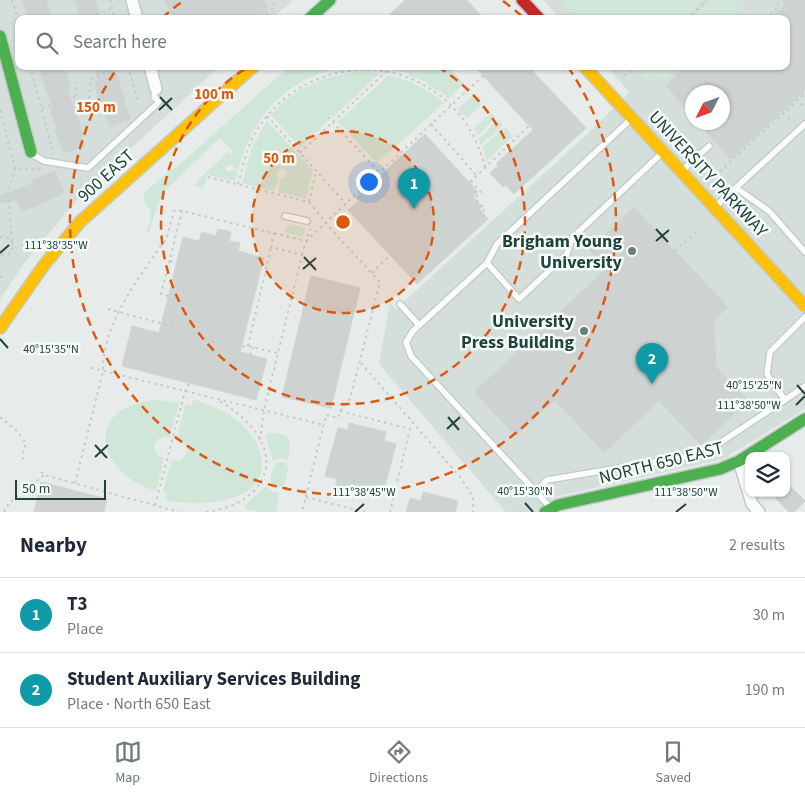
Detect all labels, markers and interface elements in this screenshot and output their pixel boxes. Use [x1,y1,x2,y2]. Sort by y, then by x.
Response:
search box [15,15,790,70]
icon: search [33,29,61,57]
text: Search here [73,29,167,56]
text: 100 m [194,84,234,105]
north arrow [685,85,730,130]
text: 150 m [76,97,116,118]
street label: UNIVERSITY PARKWAY [643,105,774,243]
street label: 900 EAST [72,144,140,208]
text: 50 m [263,148,295,169]
pin: 1 [398,168,430,209]
your location [356,169,382,195]
centre of rings [334,213,352,231]
place label: Brigham Young University [502,229,623,275]
text: 111°38'35"W [24,237,88,254]
marker: Brigham Young University [626,245,638,257]
place label: University Press Building [461,309,575,355]
marker: University Press Building [578,325,590,337]
text: 40°15'35"N [23,341,79,358]
pin: 2 [636,343,668,384]
text: 40°15'25"N [726,377,782,394]
text: 111°38'50"W [717,397,781,414]
street label: NORTH 650 EAST [596,435,726,491]
map controls [745,452,790,497]
button: layers [745,452,790,497]
scale bar [15,477,106,500]
text: 50 m [22,479,50,499]
text: 40°15'30"N [497,483,553,500]
text: 111°38'45"W [332,484,396,501]
text: 111°38'50"W [654,484,718,501]
text: Nearby [20,530,87,560]
text: 2 results [729,534,785,556]
text: T3 [67,591,88,618]
text: 1 [32,604,40,626]
text: 30 m [753,604,785,626]
text: Place [67,618,103,640]
text: Student Auxiliary Services Building [67,666,360,693]
text: 2 [32,679,40,701]
text: 190 m [745,679,785,701]
text: Place · North 650 East [67,693,211,715]
tab: Map [114,738,142,788]
tab: Directions [369,738,428,788]
tab: Saved [656,738,691,788]

